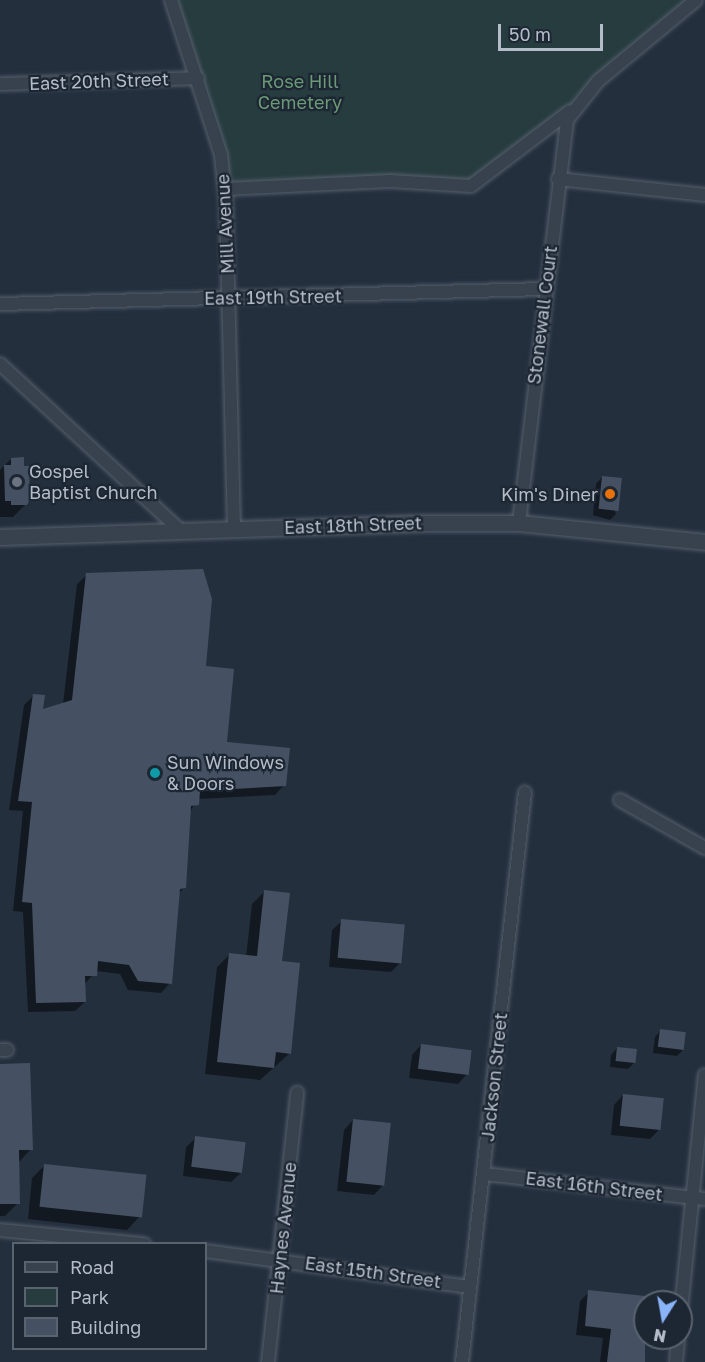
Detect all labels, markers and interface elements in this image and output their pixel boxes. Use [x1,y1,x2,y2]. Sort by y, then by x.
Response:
scale bar [501,12,606,50]
text: 50 m [509,23,551,45]
street label: East 20th Street [29,68,169,94]
park label: Rose Hill Cemetery [258,71,342,113]
street label: Mill Avenue [212,174,238,274]
street label: Stonewall Court [523,244,561,386]
street label: East 19th Street [204,285,342,309]
place label: Gospel Baptist Church [29,461,157,504]
marker: Gospel Baptist Church [10,475,24,489]
place label: Kim's Diner [501,483,598,505]
marker: Kim's Diner [603,487,617,501]
street label: East 18th Street [284,512,422,538]
place label: Sun Windows & Doors [167,752,284,795]
marker: Sun Windows & Doors [148,766,162,780]
street label: Jackson Street [476,1012,512,1142]
street label: Haynes Avenue [265,1161,301,1295]
street label: East 16th Street [524,1167,664,1205]
legend [12,1242,207,1350]
street label: East 15th Street [303,1252,443,1292]
text: Road [70,1256,114,1278]
text: Park [70,1286,109,1308]
north arrow [633,1290,693,1350]
text: Building [70,1316,141,1338]
text: N [652,1325,668,1347]

